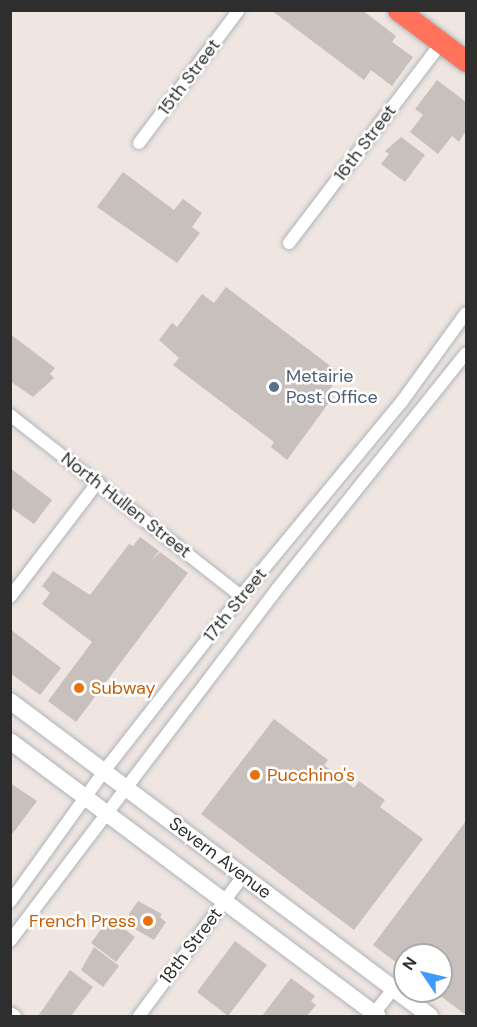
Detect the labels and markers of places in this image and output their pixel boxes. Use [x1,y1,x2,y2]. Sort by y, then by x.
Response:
place label: Metairie Post Office [286,366,378,409]
marker: Metairie Post Office [267,380,281,394]
place label: Subway [91,677,156,699]
marker: Subway [72,681,86,695]
place label: Pucchino's [267,764,355,786]
marker: Pucchino's [248,768,262,782]
place label: French Press [29,910,136,932]
marker: French Press [141,914,155,928]

